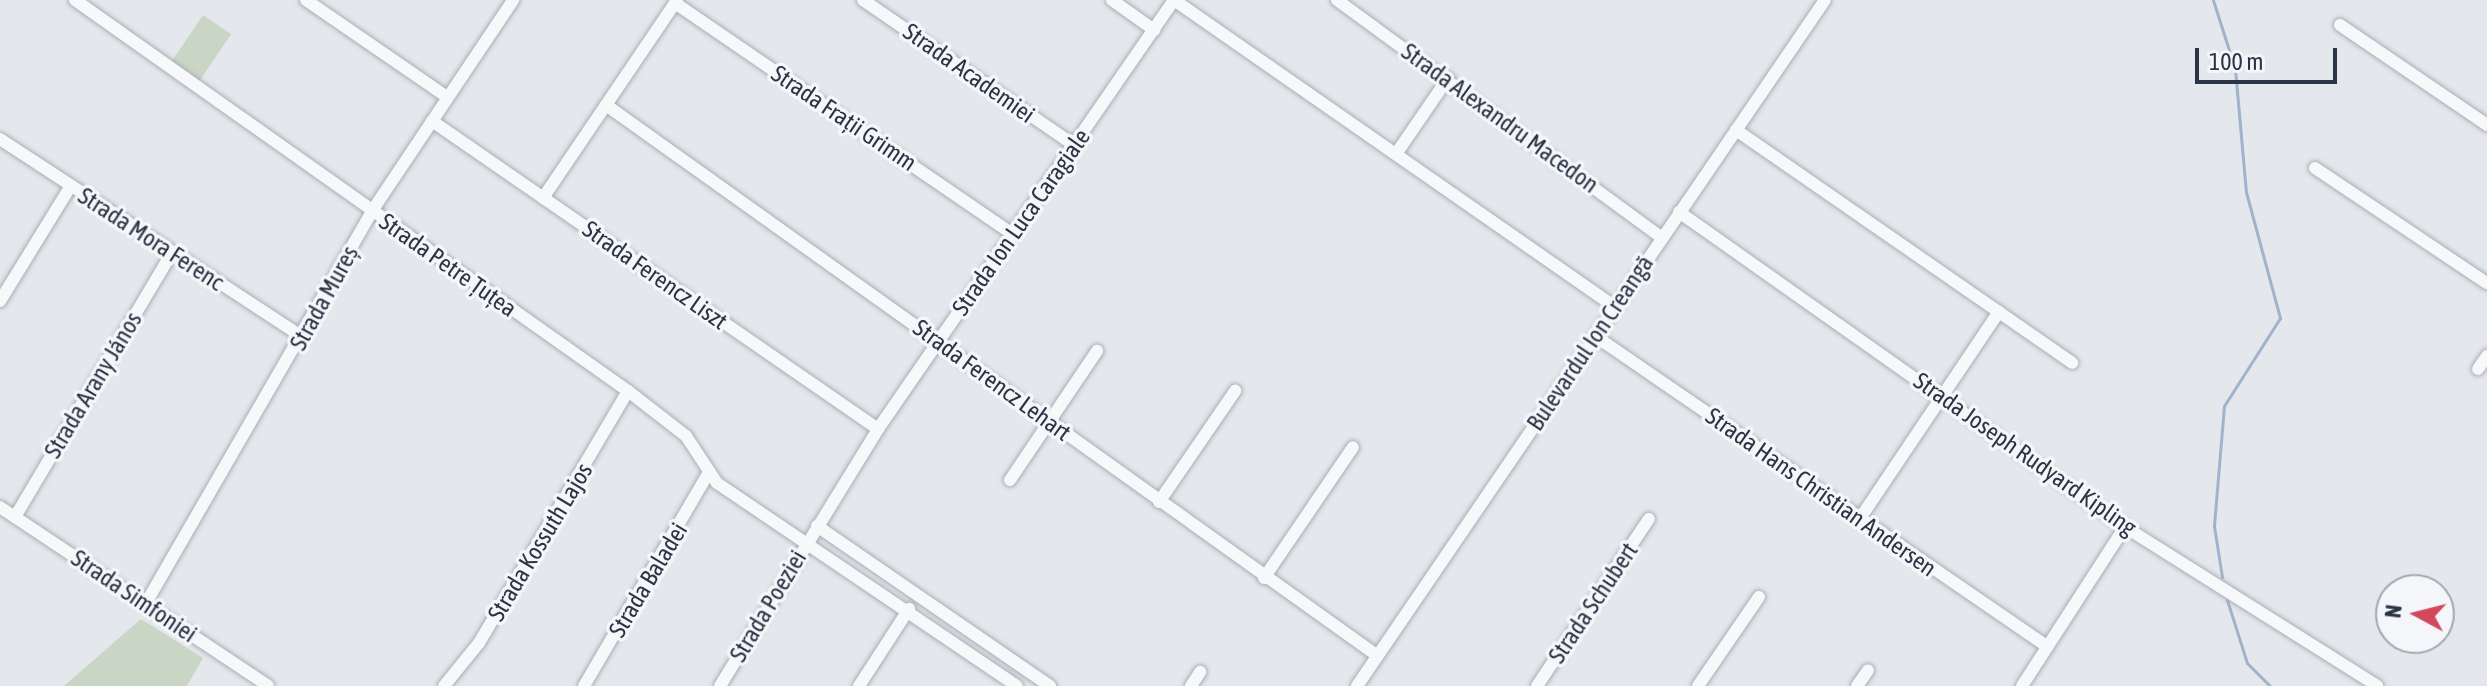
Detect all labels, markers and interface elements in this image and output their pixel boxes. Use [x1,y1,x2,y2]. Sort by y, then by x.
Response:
street label: Strada Academiei [898,17,1040,129]
scale bar [2199,32,2341,82]
street label: Strada Alexandru Macedon [1396,37,1604,199]
text: 100 m [2209,48,2263,75]
street label: Strada Frații Grimm [766,59,922,177]
street label: Strada Ion Luca Caragiale [946,123,1096,321]
street label: Strada Mora Ferenc [73,181,229,297]
street label: Strada Petre Țuțea [374,207,522,323]
street label: Strada Ferencz Liszt [577,214,733,336]
street label: Strada Mureș [284,241,364,355]
street label: Bulevardul Ion Creangă [1521,250,1659,436]
street label: Strada Arany János [38,307,148,463]
street label: Strada Ferencz Lehart [908,313,1076,447]
street label: Strada Joseph Rudyard Kipling [1908,366,2142,542]
street label: Strada Hans Christian Andersen [1700,401,1942,583]
street label: Strada Kossuth Lajos [482,458,598,626]
street label: Strada Baladei [603,518,693,642]
street label: Strada Schubert [1542,537,1644,669]
street label: Strada Simfoniei [66,544,202,648]
street label: Strada Poeziei [724,545,812,667]
north arrow [2375,574,2455,654]
text: N [2379,603,2407,619]

